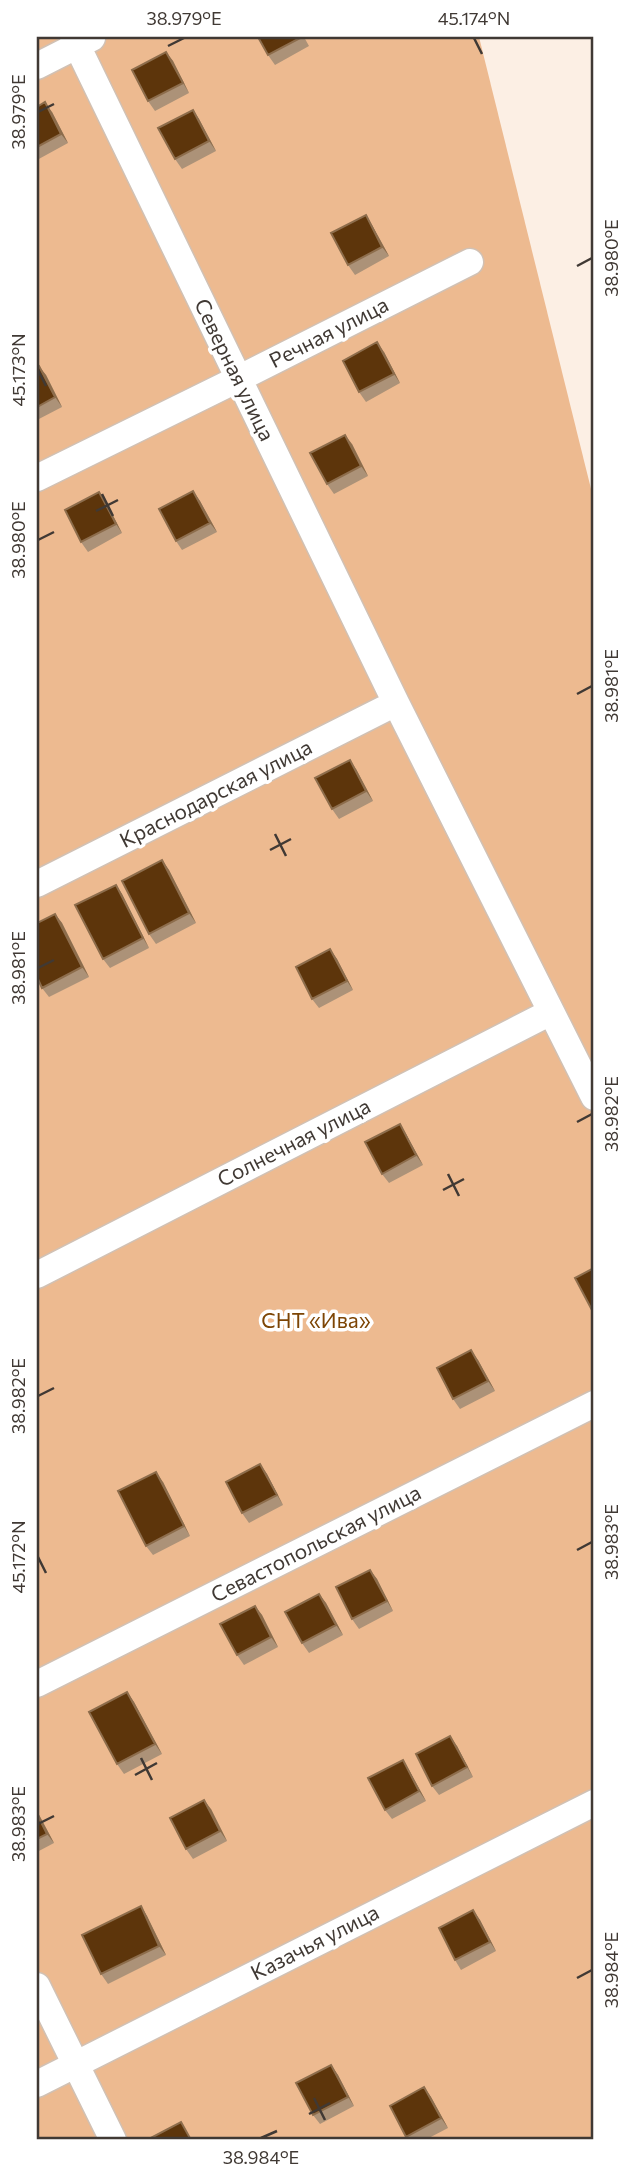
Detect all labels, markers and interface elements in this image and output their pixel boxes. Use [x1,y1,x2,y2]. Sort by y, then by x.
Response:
text: 38.979°E [146,7,222,29]
text: 45.174°N [438,7,510,29]
text: 38.979°E [7,74,29,150]
text: 38.980°E [600,219,622,297]
street label: Речная улица [265,291,392,372]
street label: Северная улица [190,294,281,445]
text: 45.173°N [7,333,29,407]
text: 38.980°E [7,501,29,579]
text: 38.981°E [600,649,622,723]
street label: Краснодарская улица [115,733,316,852]
text: 38.981°E [7,931,29,1005]
text: 38.982°E [600,1076,622,1152]
street label: Солнечная улица [213,1092,374,1191]
park label: СНТ «Ива» [261,1307,371,1332]
text: 38.982°E [7,1358,29,1434]
street label: Севастопольская улица [206,1479,425,1607]
text: 38.983°E [600,1504,622,1580]
text: 45.172°N [7,1520,29,1594]
text: 38.983°E [7,1786,29,1862]
street label: Казачья улица [246,1899,383,1985]
text: 38.984°E [600,1932,622,2008]
text: 38.984°E [223,2146,299,2168]

